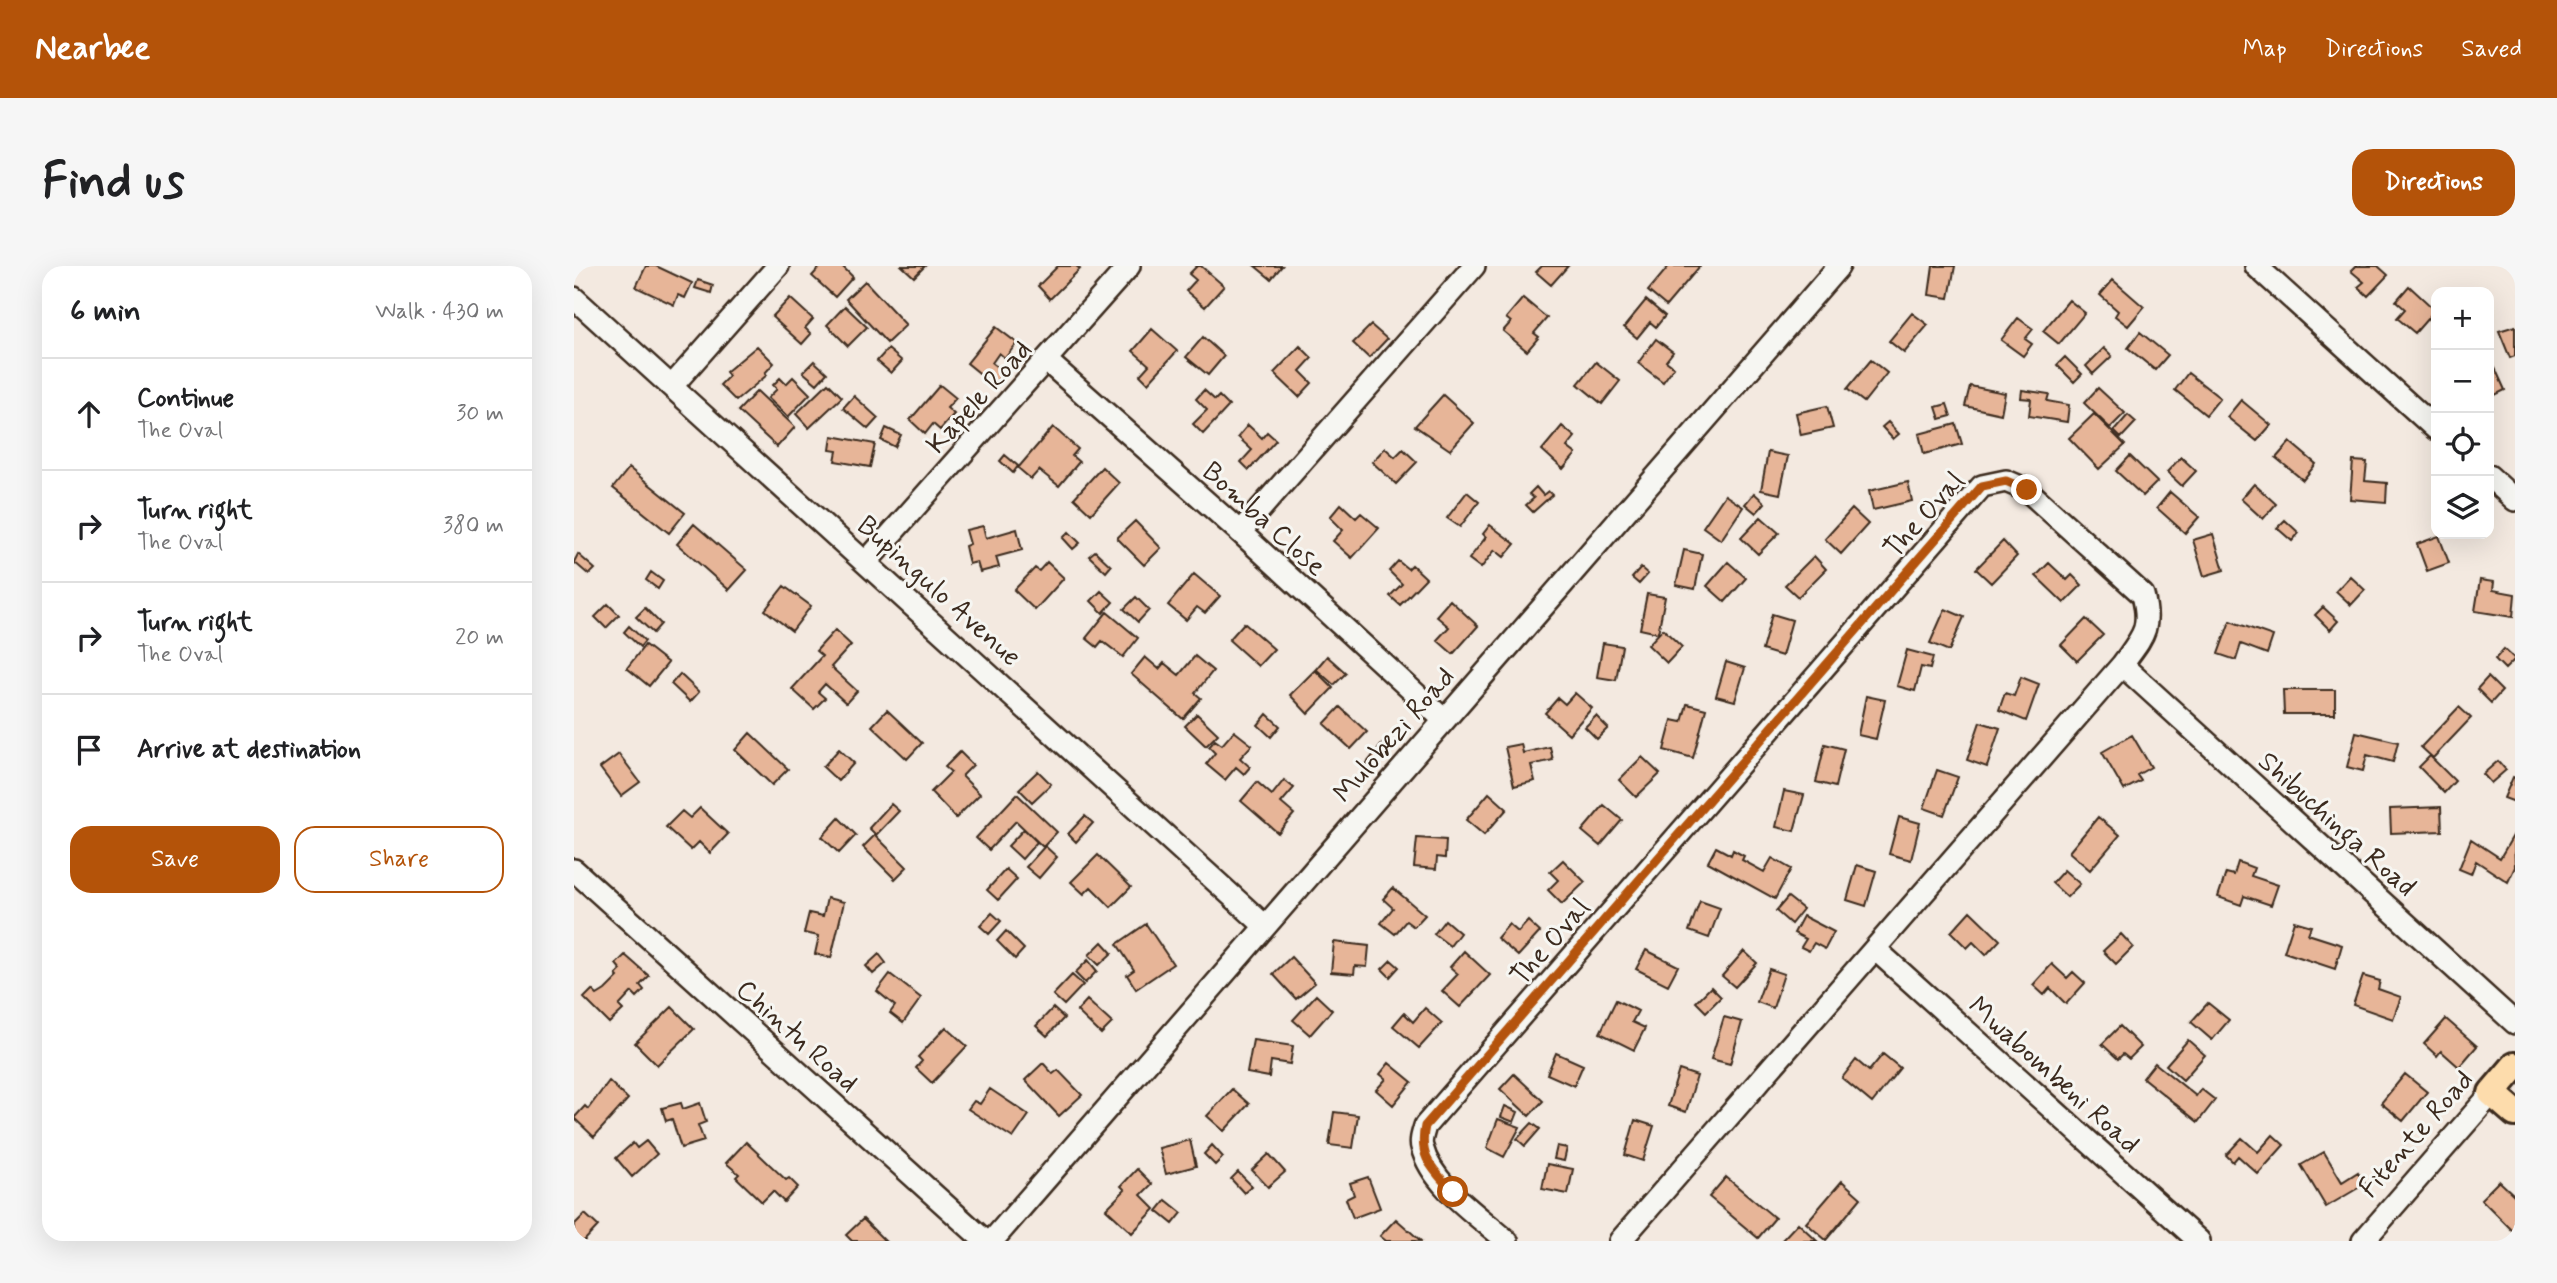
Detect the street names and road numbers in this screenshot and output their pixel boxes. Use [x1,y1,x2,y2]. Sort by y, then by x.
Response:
street label: Kapele Road [919,333,1041,463]
street label: Bomba Close [1193,454,1333,585]
street label: The Oval [1876,464,1974,567]
street label: Bupingulo Avenue [848,508,1028,676]
street label: Mulobezi Road [1326,660,1464,811]
street label: Shibuchinga Road [2247,744,2423,908]
street label: The Oval [1503,891,1599,994]
street label: Chintu Road [727,972,866,1102]
street label: Mwabombeni Road [1959,989,2147,1163]
street label: Fitente Road [2351,1063,2483,1206]

